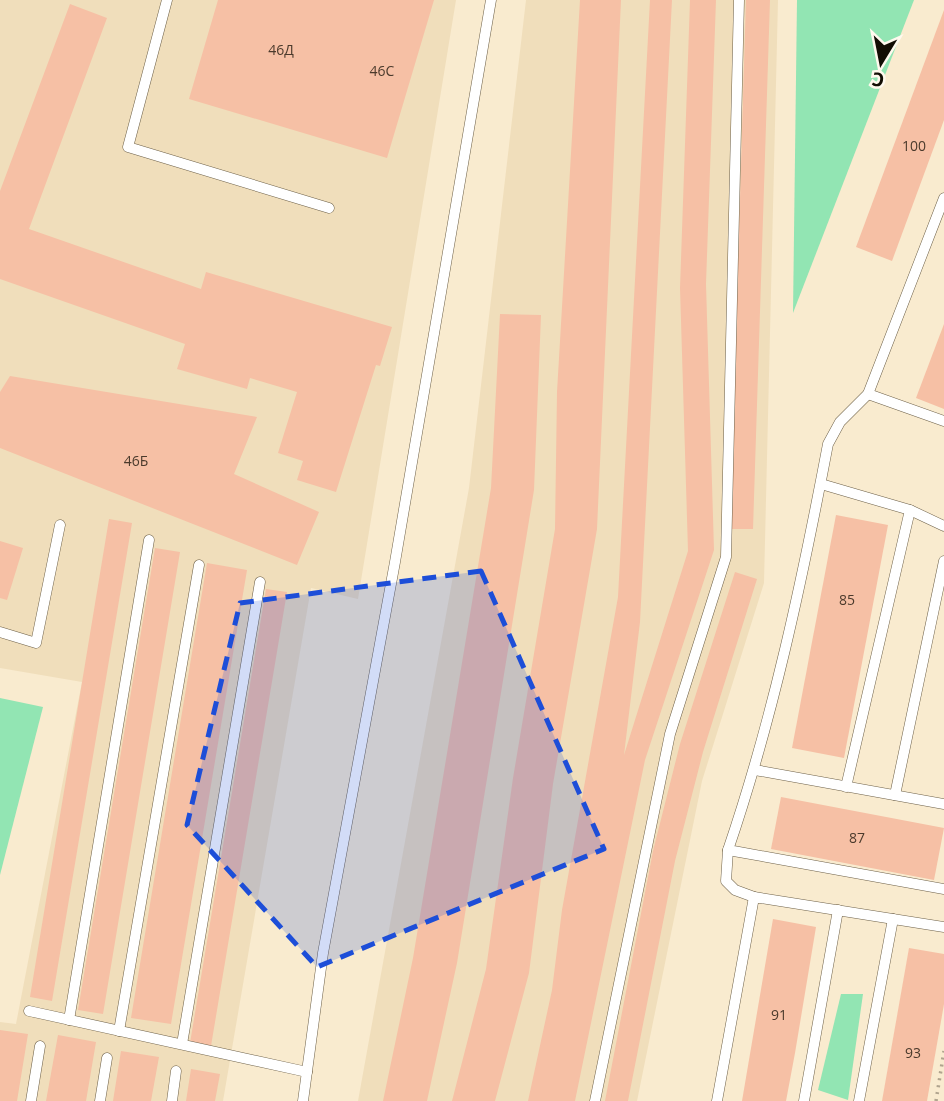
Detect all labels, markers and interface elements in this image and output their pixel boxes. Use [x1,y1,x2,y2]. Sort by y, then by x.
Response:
north arrow [846,28,916,98]
house number: 46Д [268,40,294,59]
house number: 46С [370,61,395,80]
text: С [870,66,886,94]
house number: 100 [902,136,926,155]
house number: 46Б [124,451,148,470]
house number: 85 [839,590,855,609]
house number: 87 [849,828,865,847]
house number: 91 [771,1005,787,1024]
house number: 93 [905,1043,921,1062]

